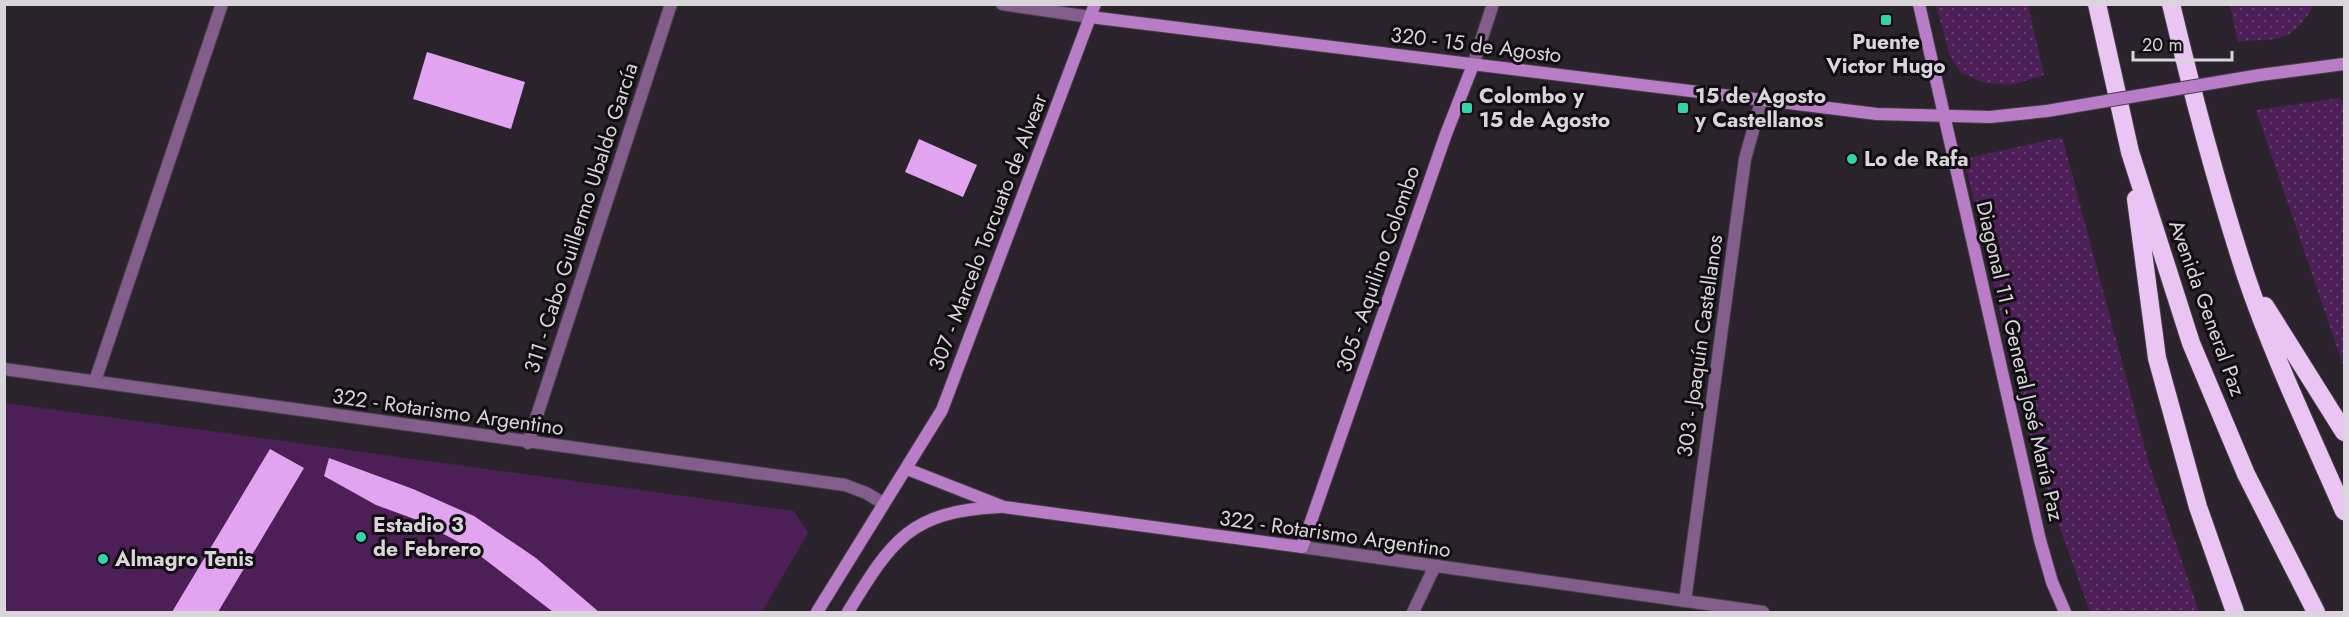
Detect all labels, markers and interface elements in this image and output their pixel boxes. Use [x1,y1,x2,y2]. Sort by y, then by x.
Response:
marker: Puente Victor Hugo [1879,13,1893,27]
street label: 320 - 15 de Agosto [1389,20,1563,70]
scale bar [2133,24,2232,62]
place label: Puente Victor Hugo [1825,27,1946,81]
text: 20 m [2142,32,2182,58]
street label: 311 - Cabo Guillermo Ubaldo García [517,59,645,377]
place label: Colombo y 15 de Agosto [1479,81,1610,135]
place label: 15 de Agosto y Castellanos [1694,81,1826,135]
street label: 307 - Marcelo Torcuato de Alvear [921,88,1055,375]
marker: Colombo y 15 de Agosto [1460,101,1474,115]
marker: 15 de Agosto y Castellanos [1676,101,1690,115]
place label: Lo de Rafa [1864,144,1969,174]
marker: Lo de Rafa [1845,152,1859,166]
street label: 305 - Aquilino Colombo [1329,162,1427,376]
street label: Diagonal 11 - General José María Paz [1969,198,2072,524]
street label: Avenida General Paz [2161,216,2253,401]
street label: 303 - Joaquín Castellanos [1670,233,1730,459]
street label: 322 - Rotarismo Argentino [330,381,566,443]
street label: 322 - Rotarismo Argentino [1217,503,1453,565]
place label: Estadio 3 de Febrero [373,510,481,564]
marker: Estadio 3 de Febrero [354,530,368,544]
place label: Almagro Tenis [114,544,254,574]
marker: Almagro Tenis [96,552,110,566]

